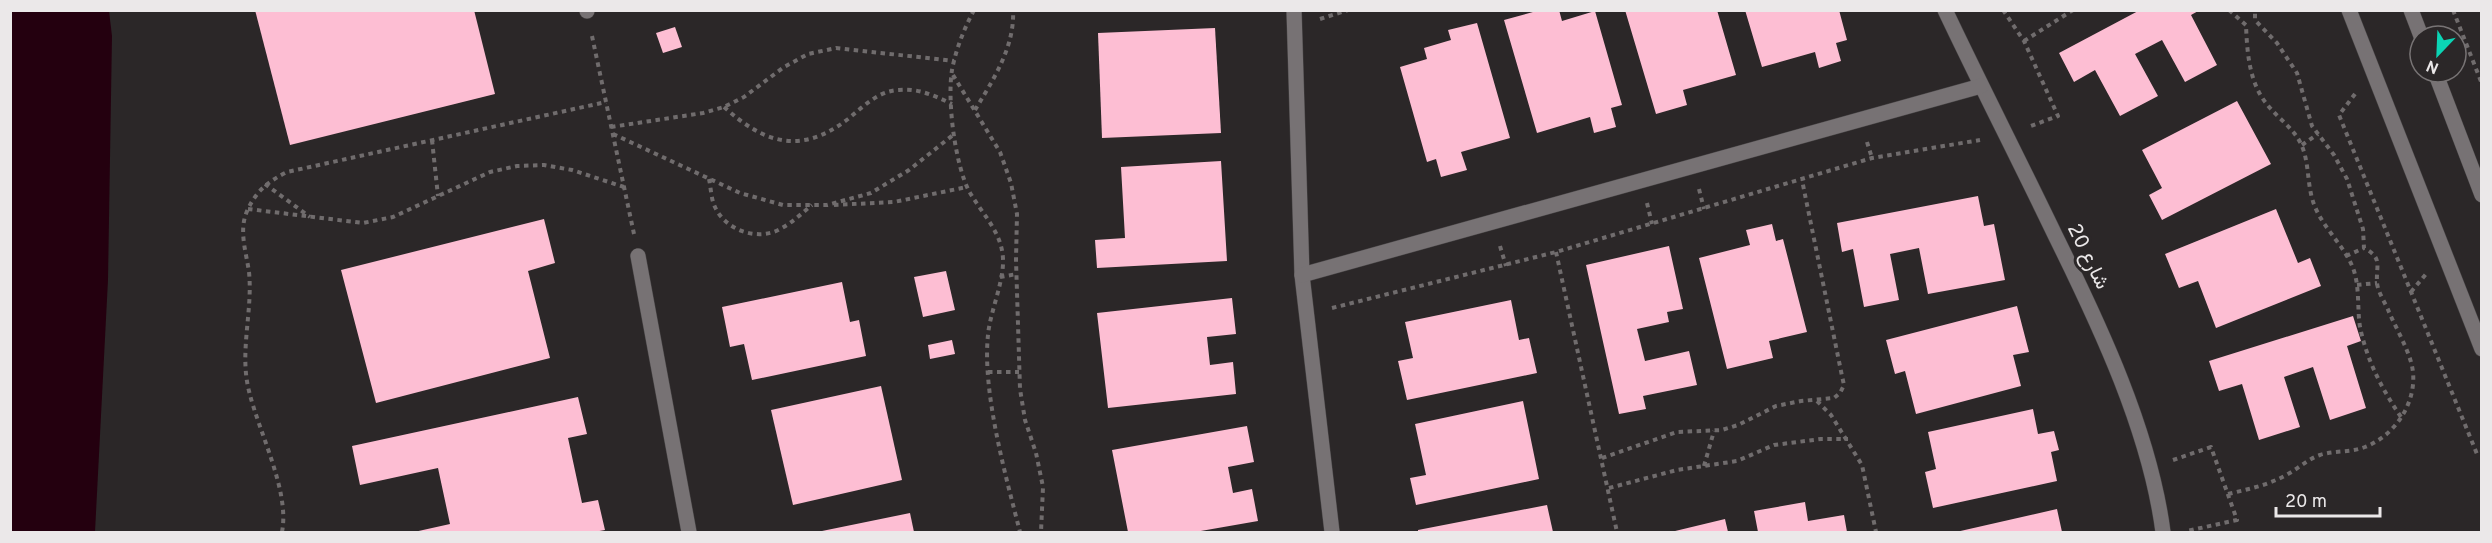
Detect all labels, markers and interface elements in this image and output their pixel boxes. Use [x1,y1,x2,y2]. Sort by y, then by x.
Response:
north arrow [2408,24,2468,84]
text: N [2424,55,2442,77]
street label: شارع 20 [2060,220,2114,294]
scale bar [2276,480,2380,518]
text: 20 m [2285,491,2327,514]

